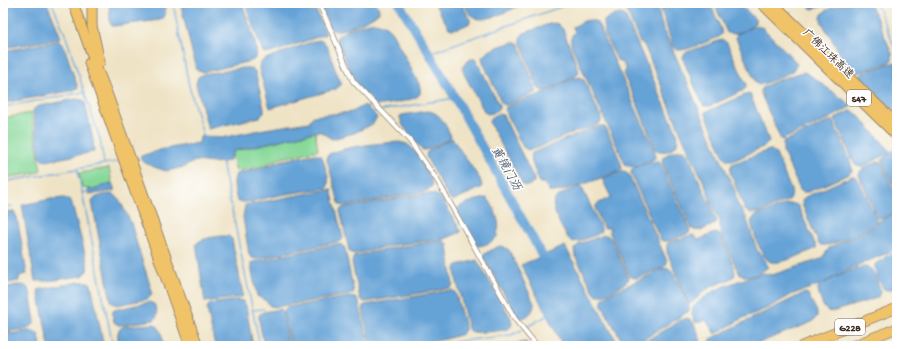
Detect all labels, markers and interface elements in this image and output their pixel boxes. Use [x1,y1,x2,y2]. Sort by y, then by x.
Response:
street label: 广佛江珠高速 [800,26,857,82]
road number: S47 [847,90,871,106]
water label: 黄镜门沥 [487,144,525,195]
road number: G228 [835,319,865,335]

